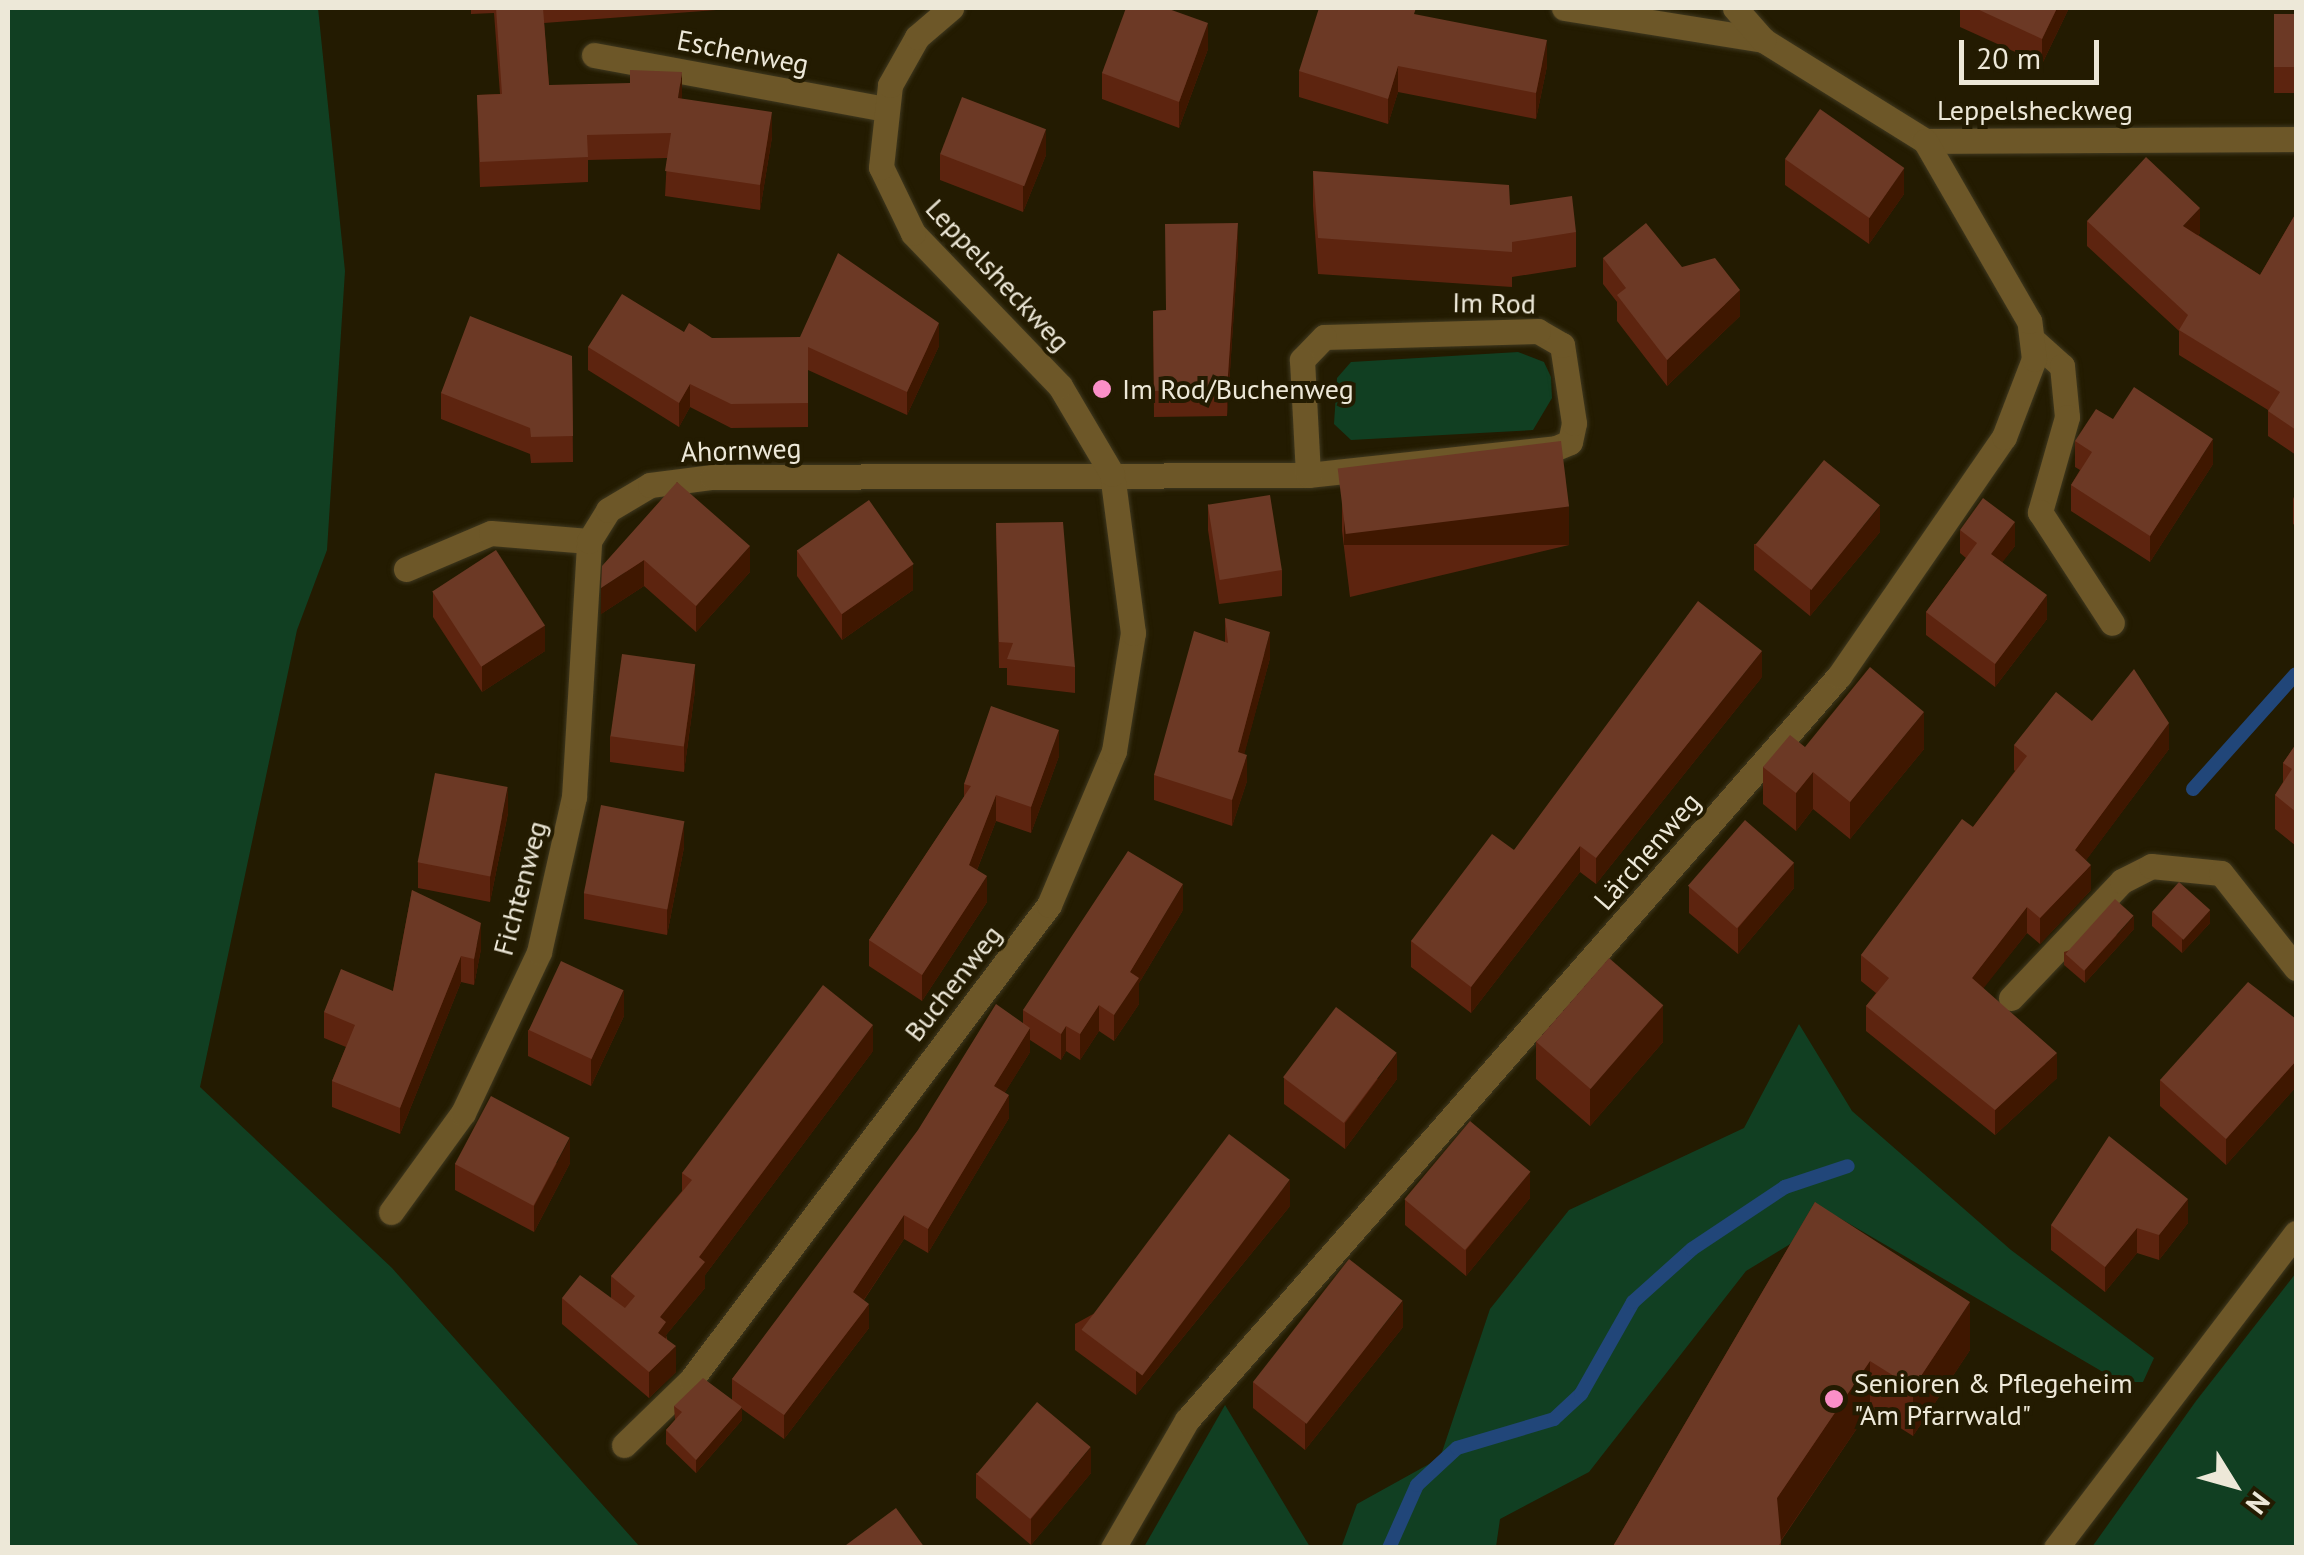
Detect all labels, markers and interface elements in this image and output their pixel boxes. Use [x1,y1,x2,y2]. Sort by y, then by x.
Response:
scale bar [1964,20,2104,82]
street label: Eschenweg [674,23,812,81]
text: 20 m [1976,38,2041,77]
street label: Leppelsheckweg [1937,93,2133,127]
street label: Leppelsheckweg [919,192,1077,358]
street label: Im Rod [1452,285,1536,321]
place label: Im Rod/Buchenweg [1122,372,1354,406]
marker: Im Rod/Buchenweg [1091,378,1113,400]
street label: Ahornweg [680,431,802,469]
street label: Lärchenweg [1587,785,1707,917]
street label: Fichtenweg [486,817,554,959]
street label: Buchenweg [897,918,1009,1048]
place label: Senioren & Pflegeheim "Am Pfarrwald" [1854,1366,2133,1432]
marker: Senioren & Pflegeheim "Am Pfarrwald" [1823,1388,1845,1410]
north arrow [2184,1435,2284,1535]
text: N [2238,1485,2279,1522]

